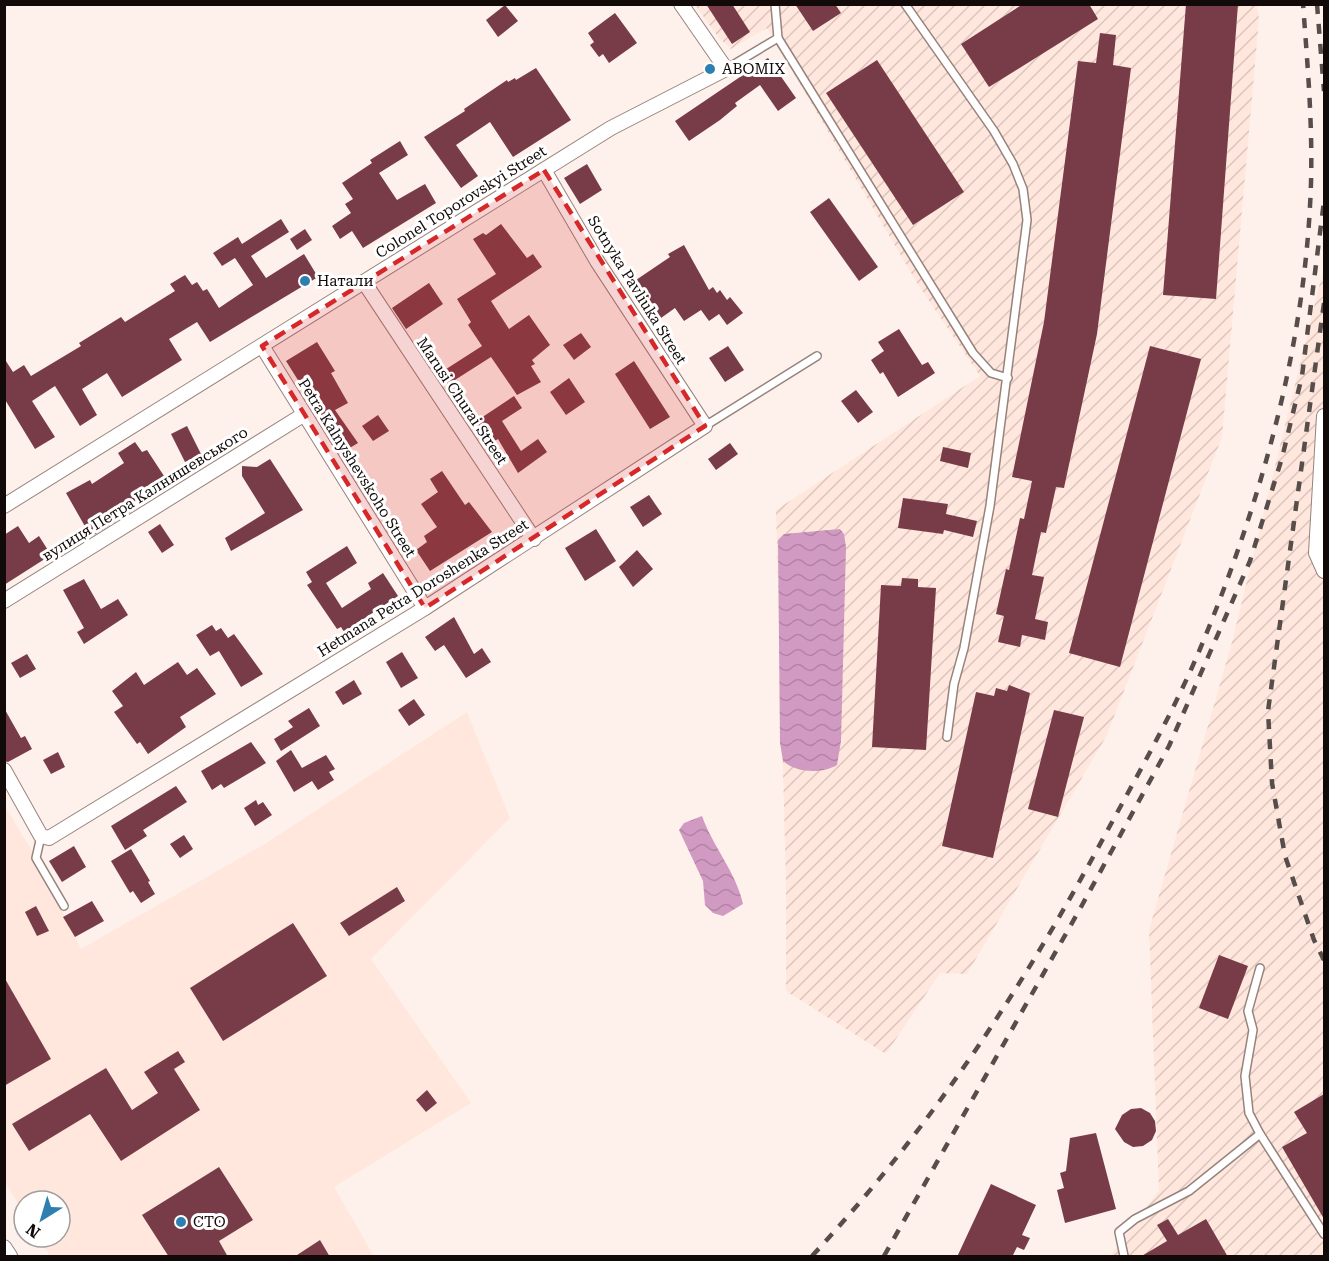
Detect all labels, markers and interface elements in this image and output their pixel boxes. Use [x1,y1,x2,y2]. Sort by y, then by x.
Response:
place label: ABOMIX [722,60,785,78]
marker: ABOMIX [703,62,717,76]
street label: Colonel Toporovskyi Street [372,142,550,262]
street label: Sotnyka Pavliuka Street [584,212,690,368]
place label: Натали [317,272,374,290]
marker: Натали [298,274,312,288]
street label: Marusi Churai Street [413,334,511,468]
street label: Petra Kalnyshevskoho Street [294,375,420,561]
street label: вулиця Петра Калнишевського [39,423,251,565]
street label: Hetmana Petra Doroshenka Street [314,515,532,661]
north arrow [12,1189,72,1249]
place label: СТО [193,1213,226,1231]
marker: СТО [174,1215,188,1229]
text: N [23,1219,44,1242]

